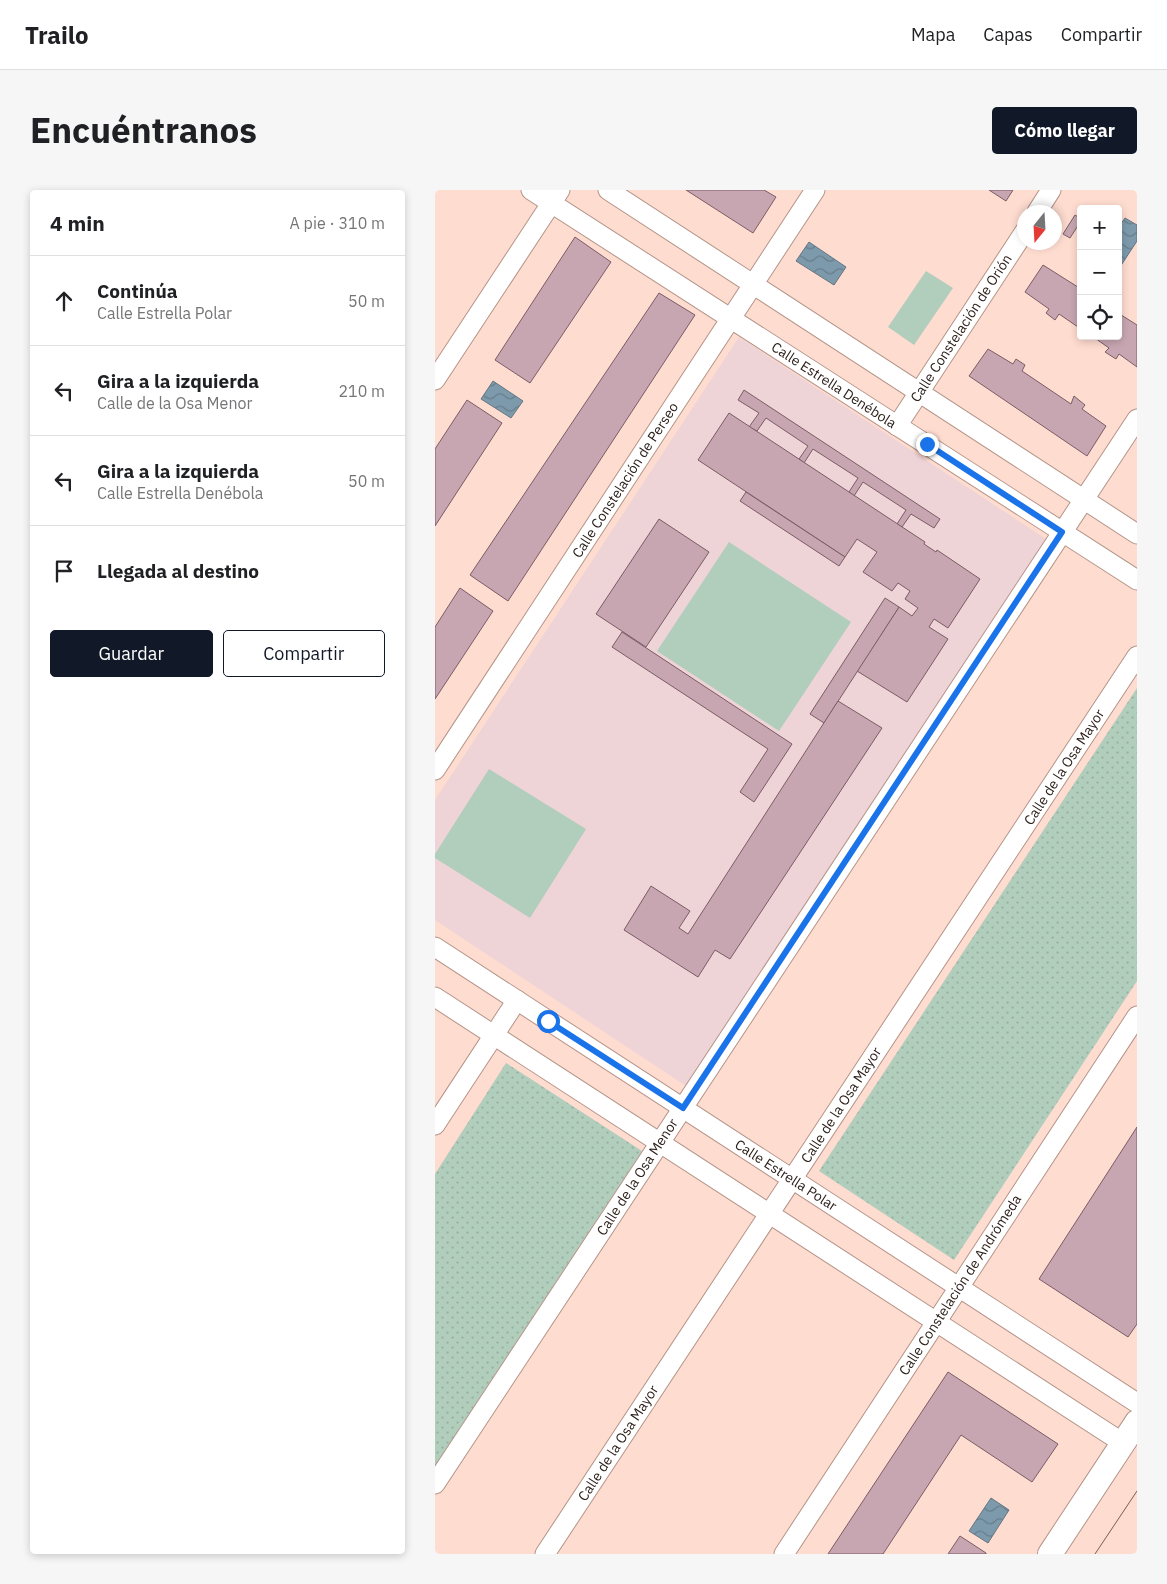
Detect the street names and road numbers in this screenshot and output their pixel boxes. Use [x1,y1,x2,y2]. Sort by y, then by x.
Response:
street label: Calle Constelación de Orión [906,251,1016,405]
street label: Calle Estrella Denébola [768,338,900,432]
street label: Calle Constelación de Perseo [568,399,682,561]
street label: Calle de la Osa Mayor [1020,706,1108,828]
street label: Calle de la Osa Mayor [797,1044,885,1166]
street label: Calle de la Osa Menor [592,1115,682,1239]
street label: Calle Estrella Polar [732,1135,840,1215]
street label: Calle Constelación de Andrómeda [895,1191,1026,1379]
street label: Calle de la Osa Mayor [574,1382,662,1504]

